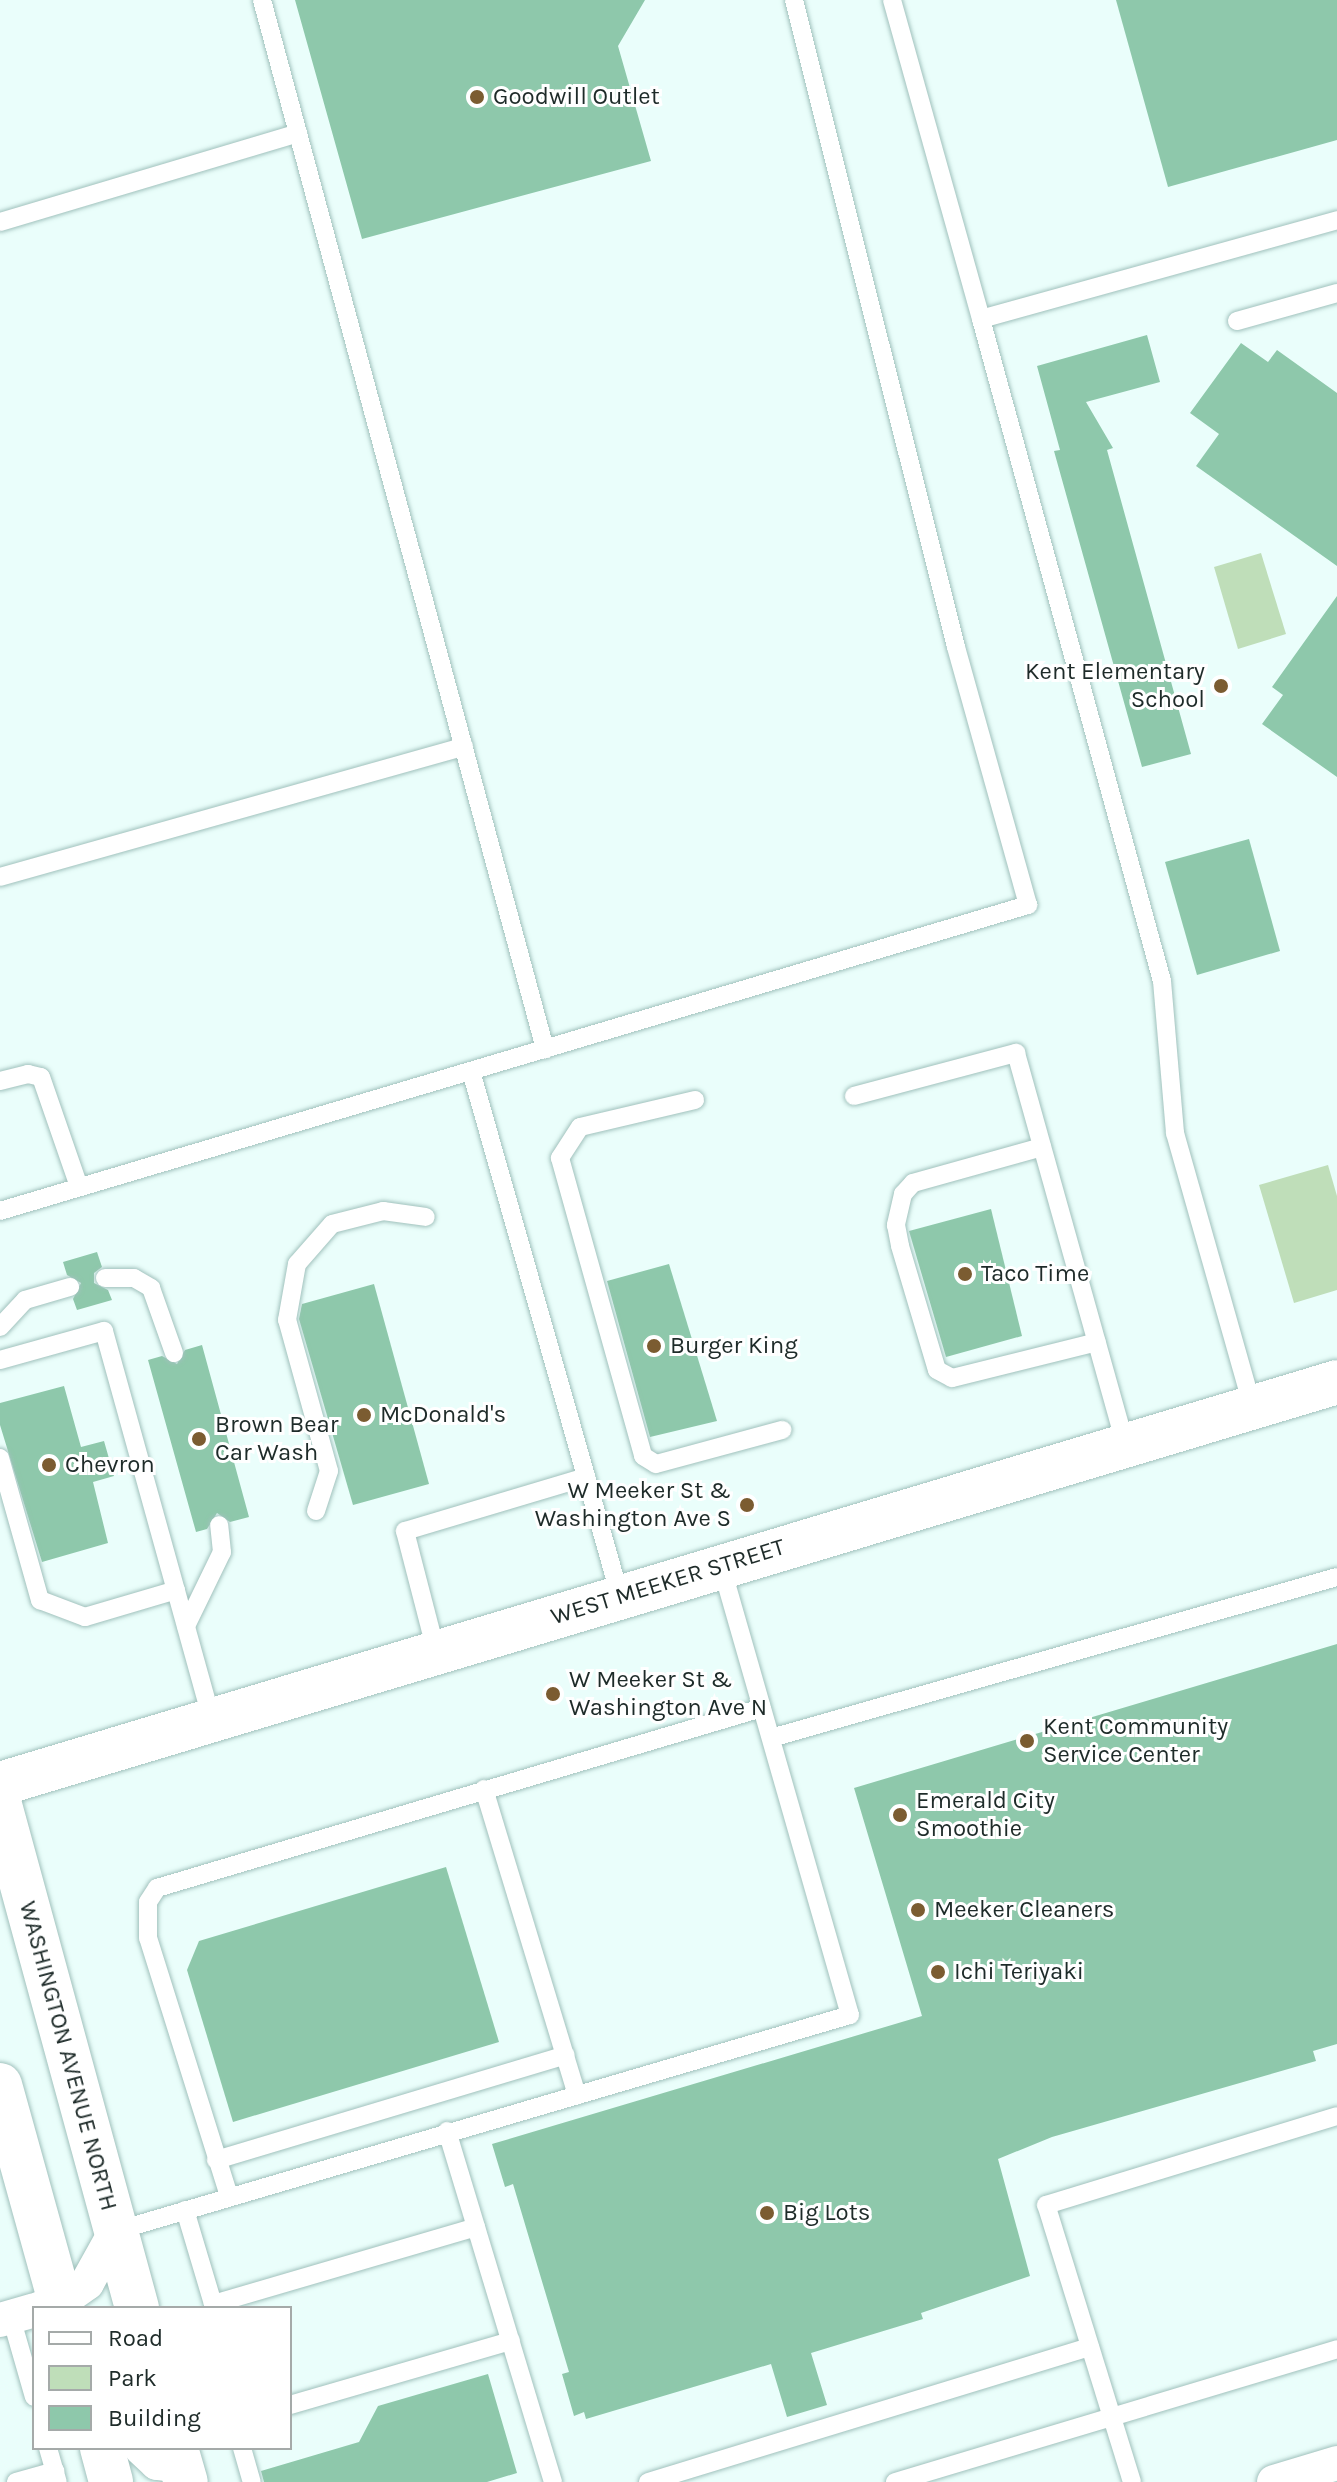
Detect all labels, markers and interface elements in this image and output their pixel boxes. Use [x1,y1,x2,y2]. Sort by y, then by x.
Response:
place label: Goodwill Outlet [493,83,660,111]
marker: Goodwill Outlet [468,88,486,106]
place label: Kent Elementary School [1025,658,1205,714]
marker: Kent Elementary School [1212,677,1230,695]
place label: Taco Time [981,1260,1089,1288]
marker: Taco Time [956,1265,974,1283]
place label: Burger King [670,1332,798,1360]
marker: Burger King [645,1337,663,1355]
place label: McDonald's [380,1401,506,1429]
marker: McDonald's [355,1406,373,1424]
place label: Brown Bear Car Wash [215,1411,338,1467]
marker: Brown Bear Car Wash [190,1430,208,1448]
place label: Chevron [65,1451,155,1479]
marker: Chevron [40,1456,58,1474]
place label: W Meeker St & Washington Ave S [535,1477,731,1533]
marker: W Meeker St & Washington Ave S [738,1496,756,1514]
street label: WEST MEEKER STREET [548,1533,788,1631]
place label: W Meeker St & Washington Ave N [569,1666,767,1722]
marker: W Meeker St & Washington Ave N [544,1685,562,1703]
place label: Kent Community Service Center [1043,1713,1228,1769]
marker: Kent Community Service Center [1018,1732,1036,1750]
place label: Emerald City Smoothie [916,1787,1055,1843]
marker: Emerald City Smoothie [891,1806,909,1824]
place label: Meeker Cleaners [934,1896,1114,1924]
street label: WASHINGTON AVENUE NORTH [13,1898,123,2214]
marker: Meeker Cleaners [909,1901,927,1919]
place label: Ichi Teriyaki [954,1958,1084,1986]
marker: Ichi Teriyaki [929,1963,947,1981]
place label: Big Lots [783,2199,870,2227]
marker: Big Lots [758,2204,776,2222]
legend [32,2306,292,2450]
text: Road [108,2324,163,2352]
text: Park [108,2364,157,2392]
text: Building [108,2404,201,2432]

